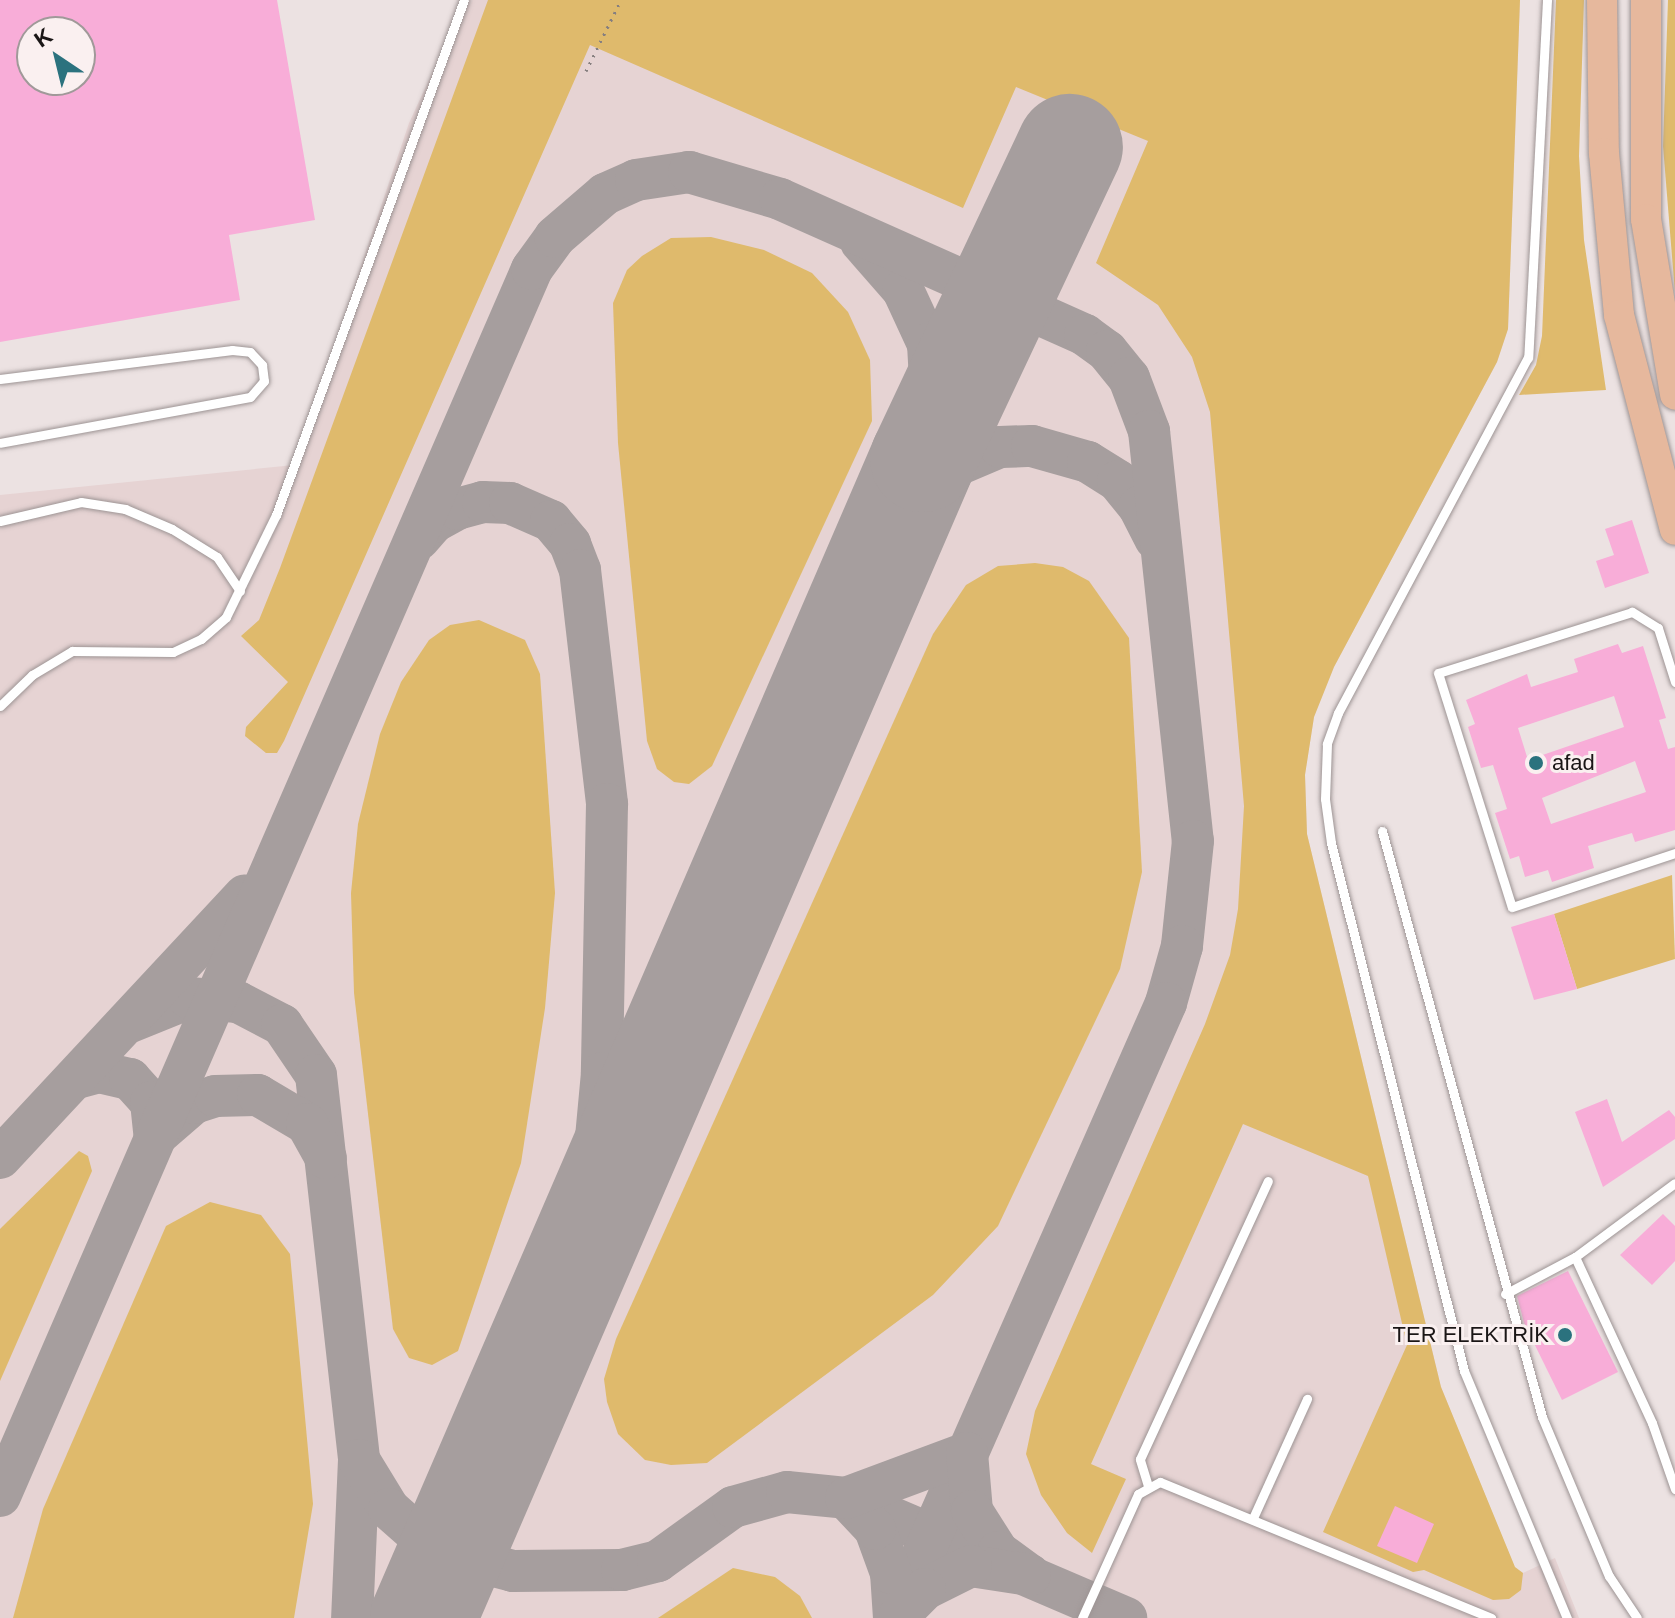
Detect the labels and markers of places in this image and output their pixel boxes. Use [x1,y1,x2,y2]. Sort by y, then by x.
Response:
place label: afad [1552,750,1595,776]
marker: afad [1527,754,1545,772]
place label: TER ELEKTRİK [1393,1322,1549,1348]
marker: TER ELEKTRİK [1556,1326,1574,1344]

